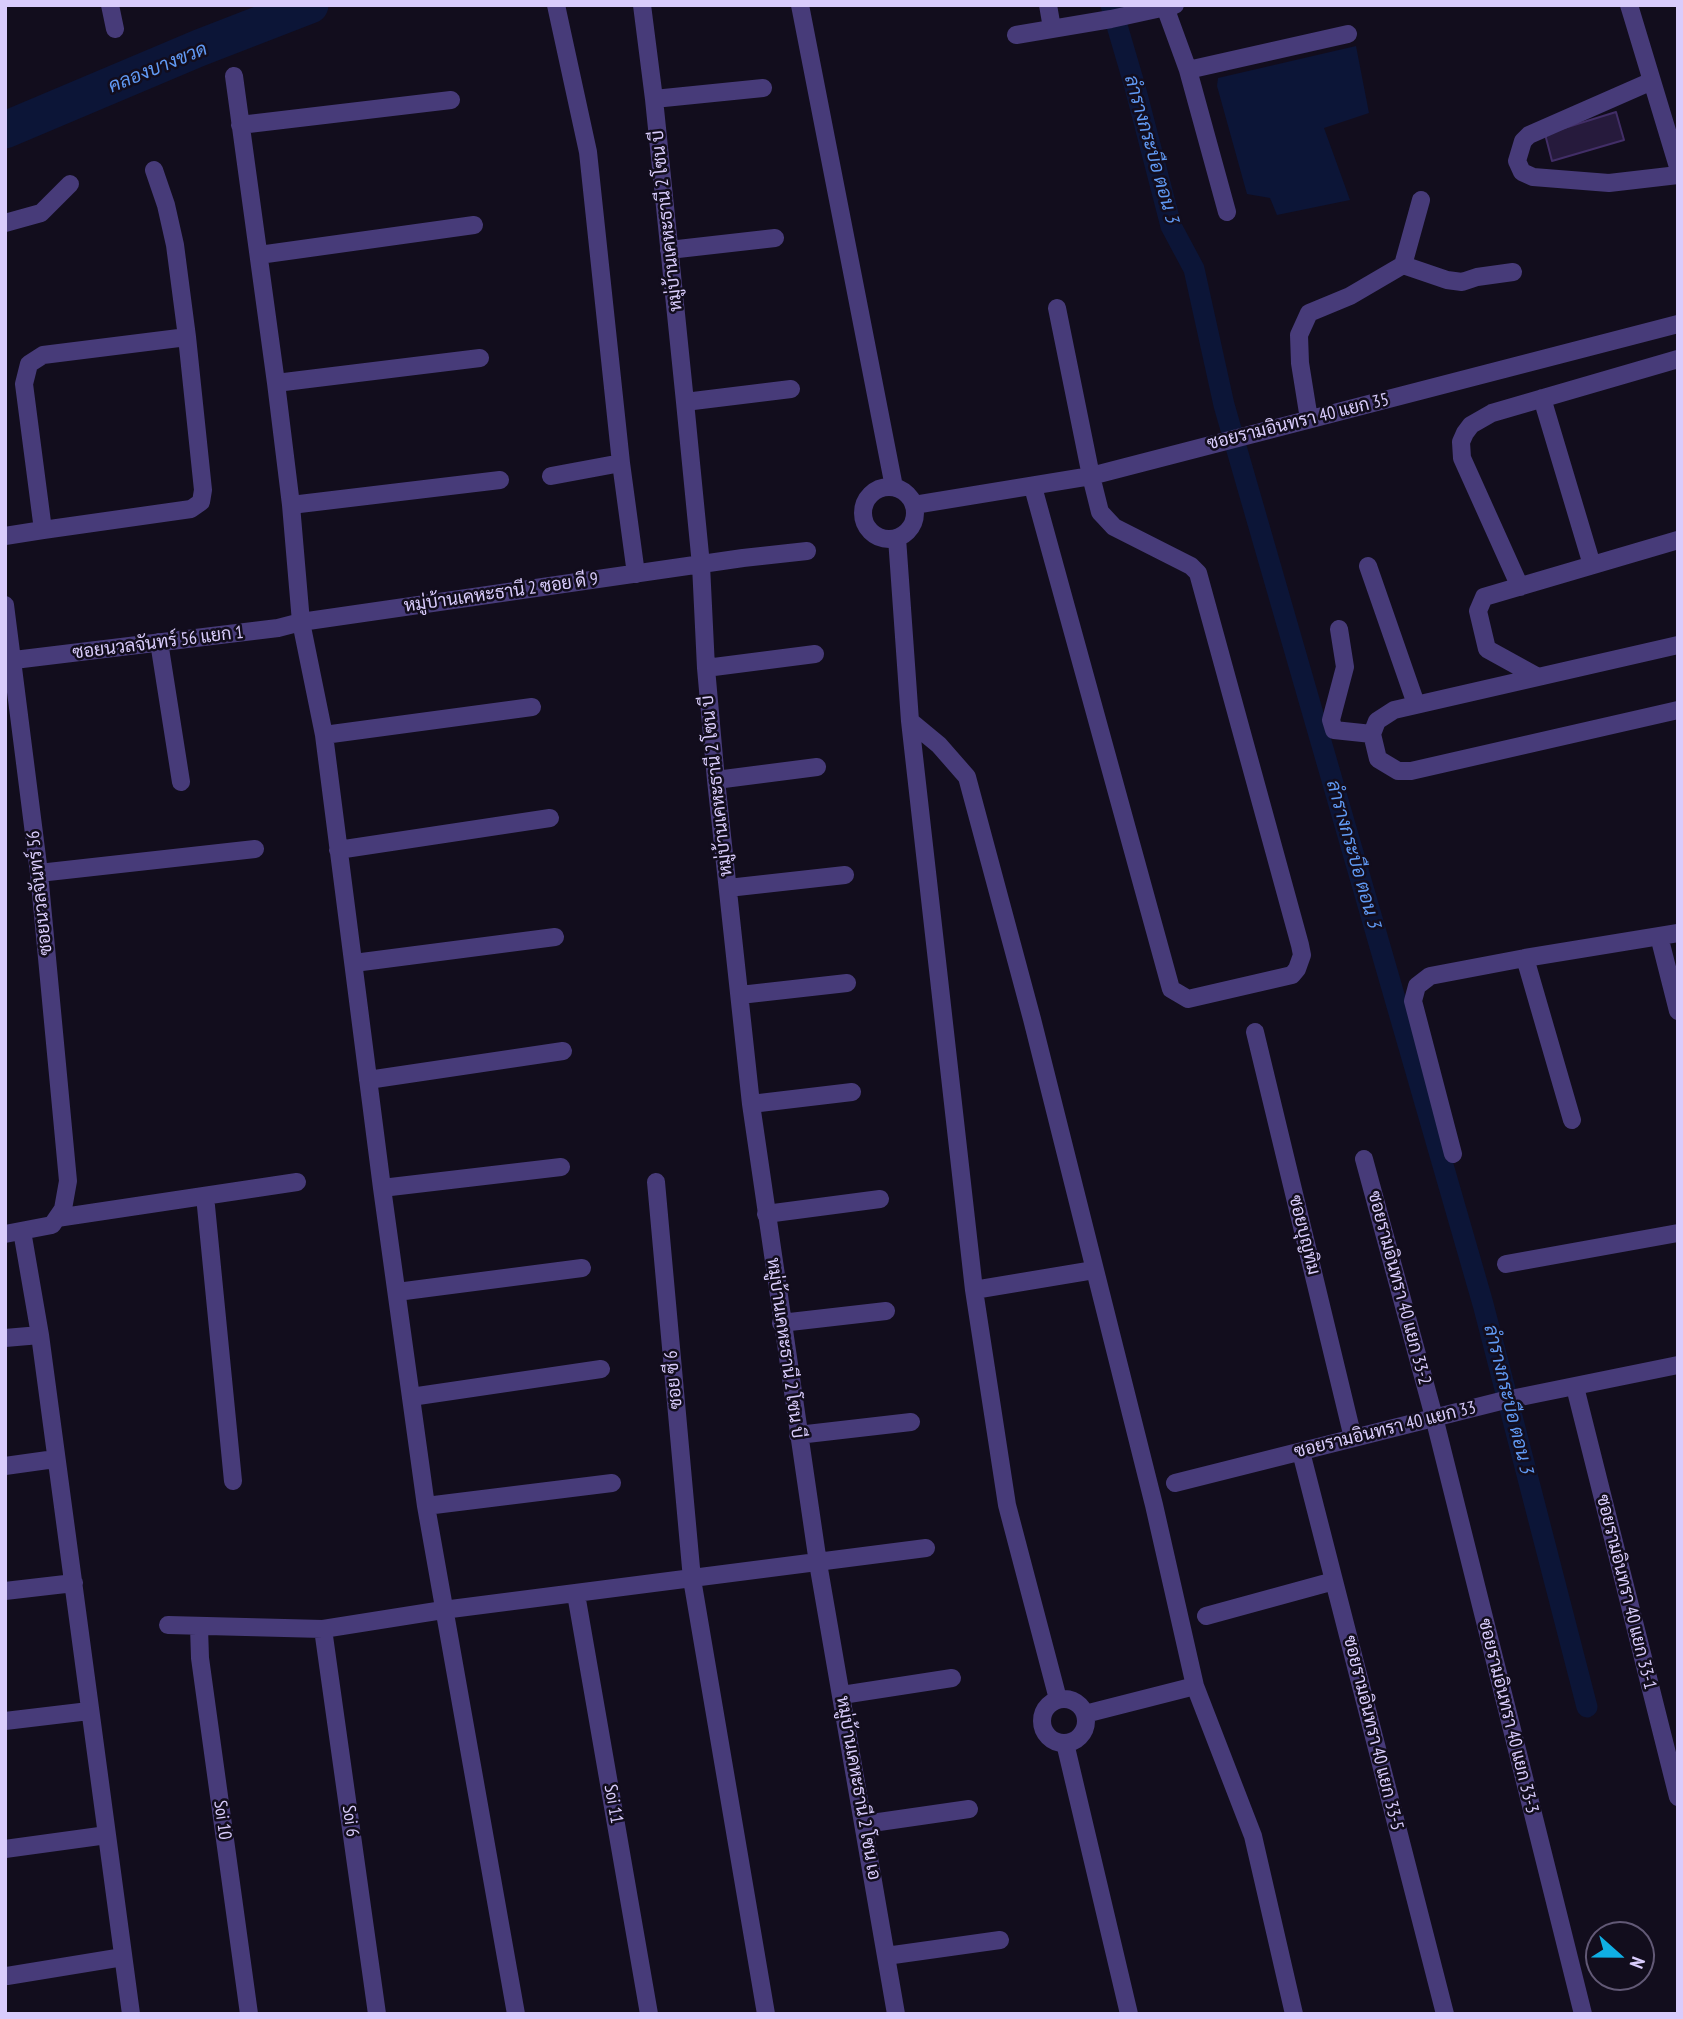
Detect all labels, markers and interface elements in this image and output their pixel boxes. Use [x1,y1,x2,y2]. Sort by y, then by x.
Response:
water label: คลองบางขวด [105,38,211,98]
water label: ลำรางกระบือ ตอน 3 [1119,73,1183,225]
street label: หมู่บ้านเคหะธานี 2 โซน บี [647,129,687,313]
street label: ซอยรามอินทรา 40 แยก 35 [1205,389,1391,455]
street label: หมู่บ้านเคหะธานี 2 ซอย ดี 9 [403,569,599,617]
street label: ซอยนวลจันทร์ 56 แยก 1 [71,622,245,664]
street label: หมู่บ้านเคหะธานี 2 โซน บี [697,694,737,878]
water label: ลำรางกระบือ ตอน 3 [1321,778,1385,930]
street label: ซอยนวลจันทร์ 56 [23,830,57,956]
street label: ซอยรามอินทรา 40 แยก 33-2 [1363,1189,1435,1387]
street label: ซอยบุญทิม [1284,1193,1324,1277]
street label: หมู่บ้านเคหะธานี 2 โซน บี [762,1256,808,1440]
water label: ลำรางกระบือ ตอน 3 [1479,1322,1537,1476]
street label: ซอย ซี 6 [661,1350,687,1410]
street label: ซอยรามอินทรา 40 แยก 33 [1292,1397,1478,1463]
street label: ซอยรามอินทรา 40 แยก 33-1 [1591,1492,1661,1692]
street label: ซอยรามอินทรา 40 แยก 33-3 [1473,1616,1543,1816]
street label: ซอยรามอินทรา 40 แยก 33-5 [1338,1633,1408,1833]
street label: หมู่บ้านเคหะธานี 2 โซน เอ [831,1694,885,1882]
street label: Soi 11 [599,1783,627,1825]
street label: Soi 10 [209,1799,235,1841]
street label: Soi 6 [337,1804,363,1838]
north arrow [1585,1921,1655,1991]
text: N [1625,1954,1651,1972]

